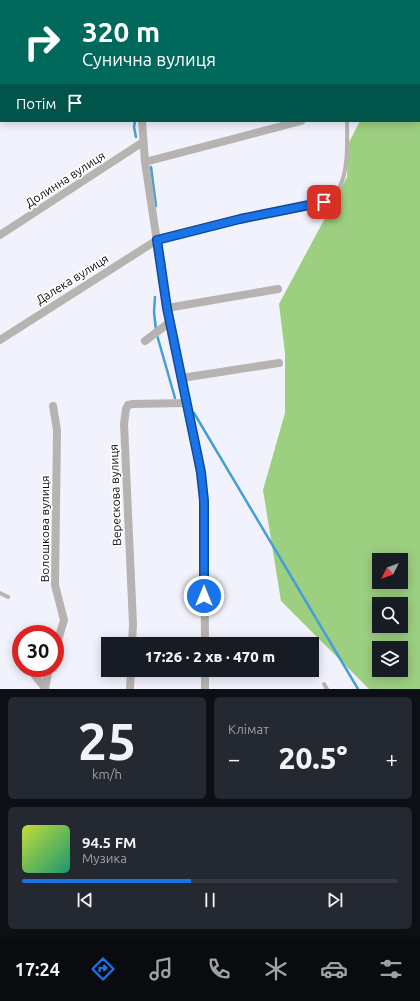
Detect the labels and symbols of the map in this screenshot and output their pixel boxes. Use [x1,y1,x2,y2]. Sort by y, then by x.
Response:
street label: Долинна вулиця [23,148,107,210]
pin [307,185,341,219]
street label: Далека вулиця [33,251,111,307]
street label: Верескова вулиця [107,444,123,546]
street label: Волошкова вулиця [38,476,51,582]
north arrow [372,553,408,589]
position arrow [183,575,225,617]
speed limit sign: 30 [12,625,64,677]

